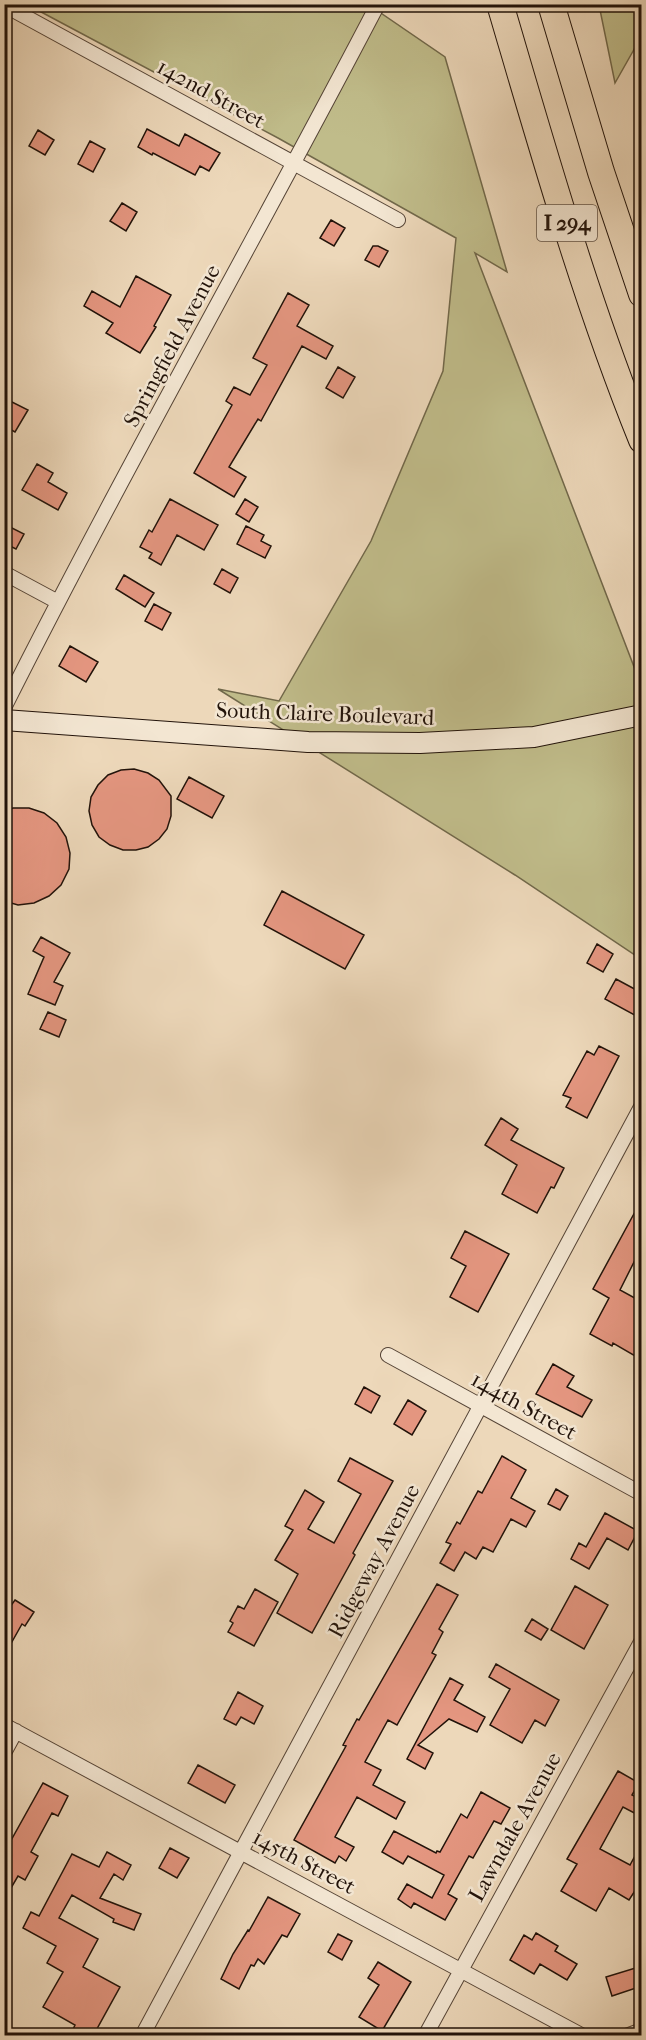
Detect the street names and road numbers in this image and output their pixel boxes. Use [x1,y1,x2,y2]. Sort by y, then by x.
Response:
street label: 142nd Street [152,54,270,134]
road number: I 294 [537,205,597,241]
street label: Springfield Avenue [118,260,226,432]
street label: South Claire Boulevard [215,697,436,731]
street label: 144th Street [467,1366,582,1446]
street label: Ridgeway Avenue [323,1480,425,1642]
street label: Lawndale Avenue [463,1748,567,1906]
street label: 145th Street [248,1824,360,1900]

